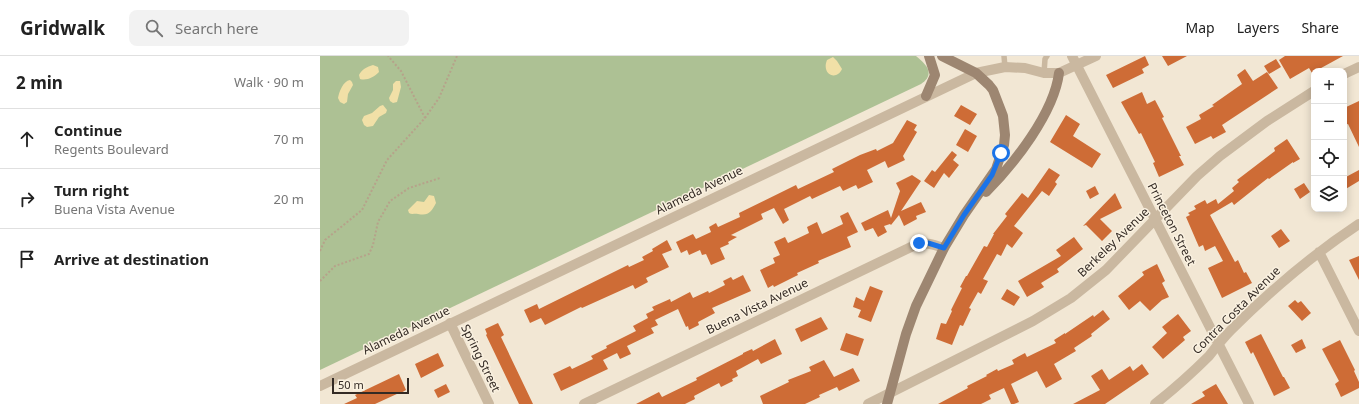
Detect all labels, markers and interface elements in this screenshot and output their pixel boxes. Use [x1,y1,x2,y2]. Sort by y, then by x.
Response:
search box [129,10,409,46]
text: Gridwalk [20,15,105,41]
icon: search [143,17,165,39]
text: Search here [175,18,259,38]
text: Map [1186,18,1215,37]
text: Layers [1237,18,1279,37]
text: Share [1301,18,1339,37]
map controls [1311,68,1347,212]
button: + [1311,68,1347,104]
text: 2 min [16,71,63,94]
text: Walk · 90 m [234,73,304,91]
button: − [1311,104,1347,140]
text: Continue [54,120,122,140]
icon: ahead [16,128,38,150]
text: 70 m [274,130,304,148]
text: Regents Boulevard [54,140,169,158]
button: locate [1311,140,1347,176]
route start [992,144,1010,162]
street label: Alameda Avenue [653,161,746,218]
button: layers [1311,176,1347,212]
text: Turn right [54,180,129,200]
street label: Princeton Street [1144,180,1201,269]
icon: right [16,188,38,210]
text: 20 m [274,190,304,208]
text: Buena Vista Avenue [54,200,175,218]
street label: Berkeley Avenue [1073,203,1153,281]
route end [910,234,928,252]
icon: arrive [16,248,38,270]
text: Arrive at destination [54,249,209,269]
street label: Contra Costa Avenue [1188,262,1284,358]
street label: Buena Vista Avenue [703,274,811,338]
street label: Alameda Avenue [360,301,453,358]
street label: Spring Street [457,321,505,395]
scale bar [332,376,409,395]
text: 50 m [338,377,364,392]

